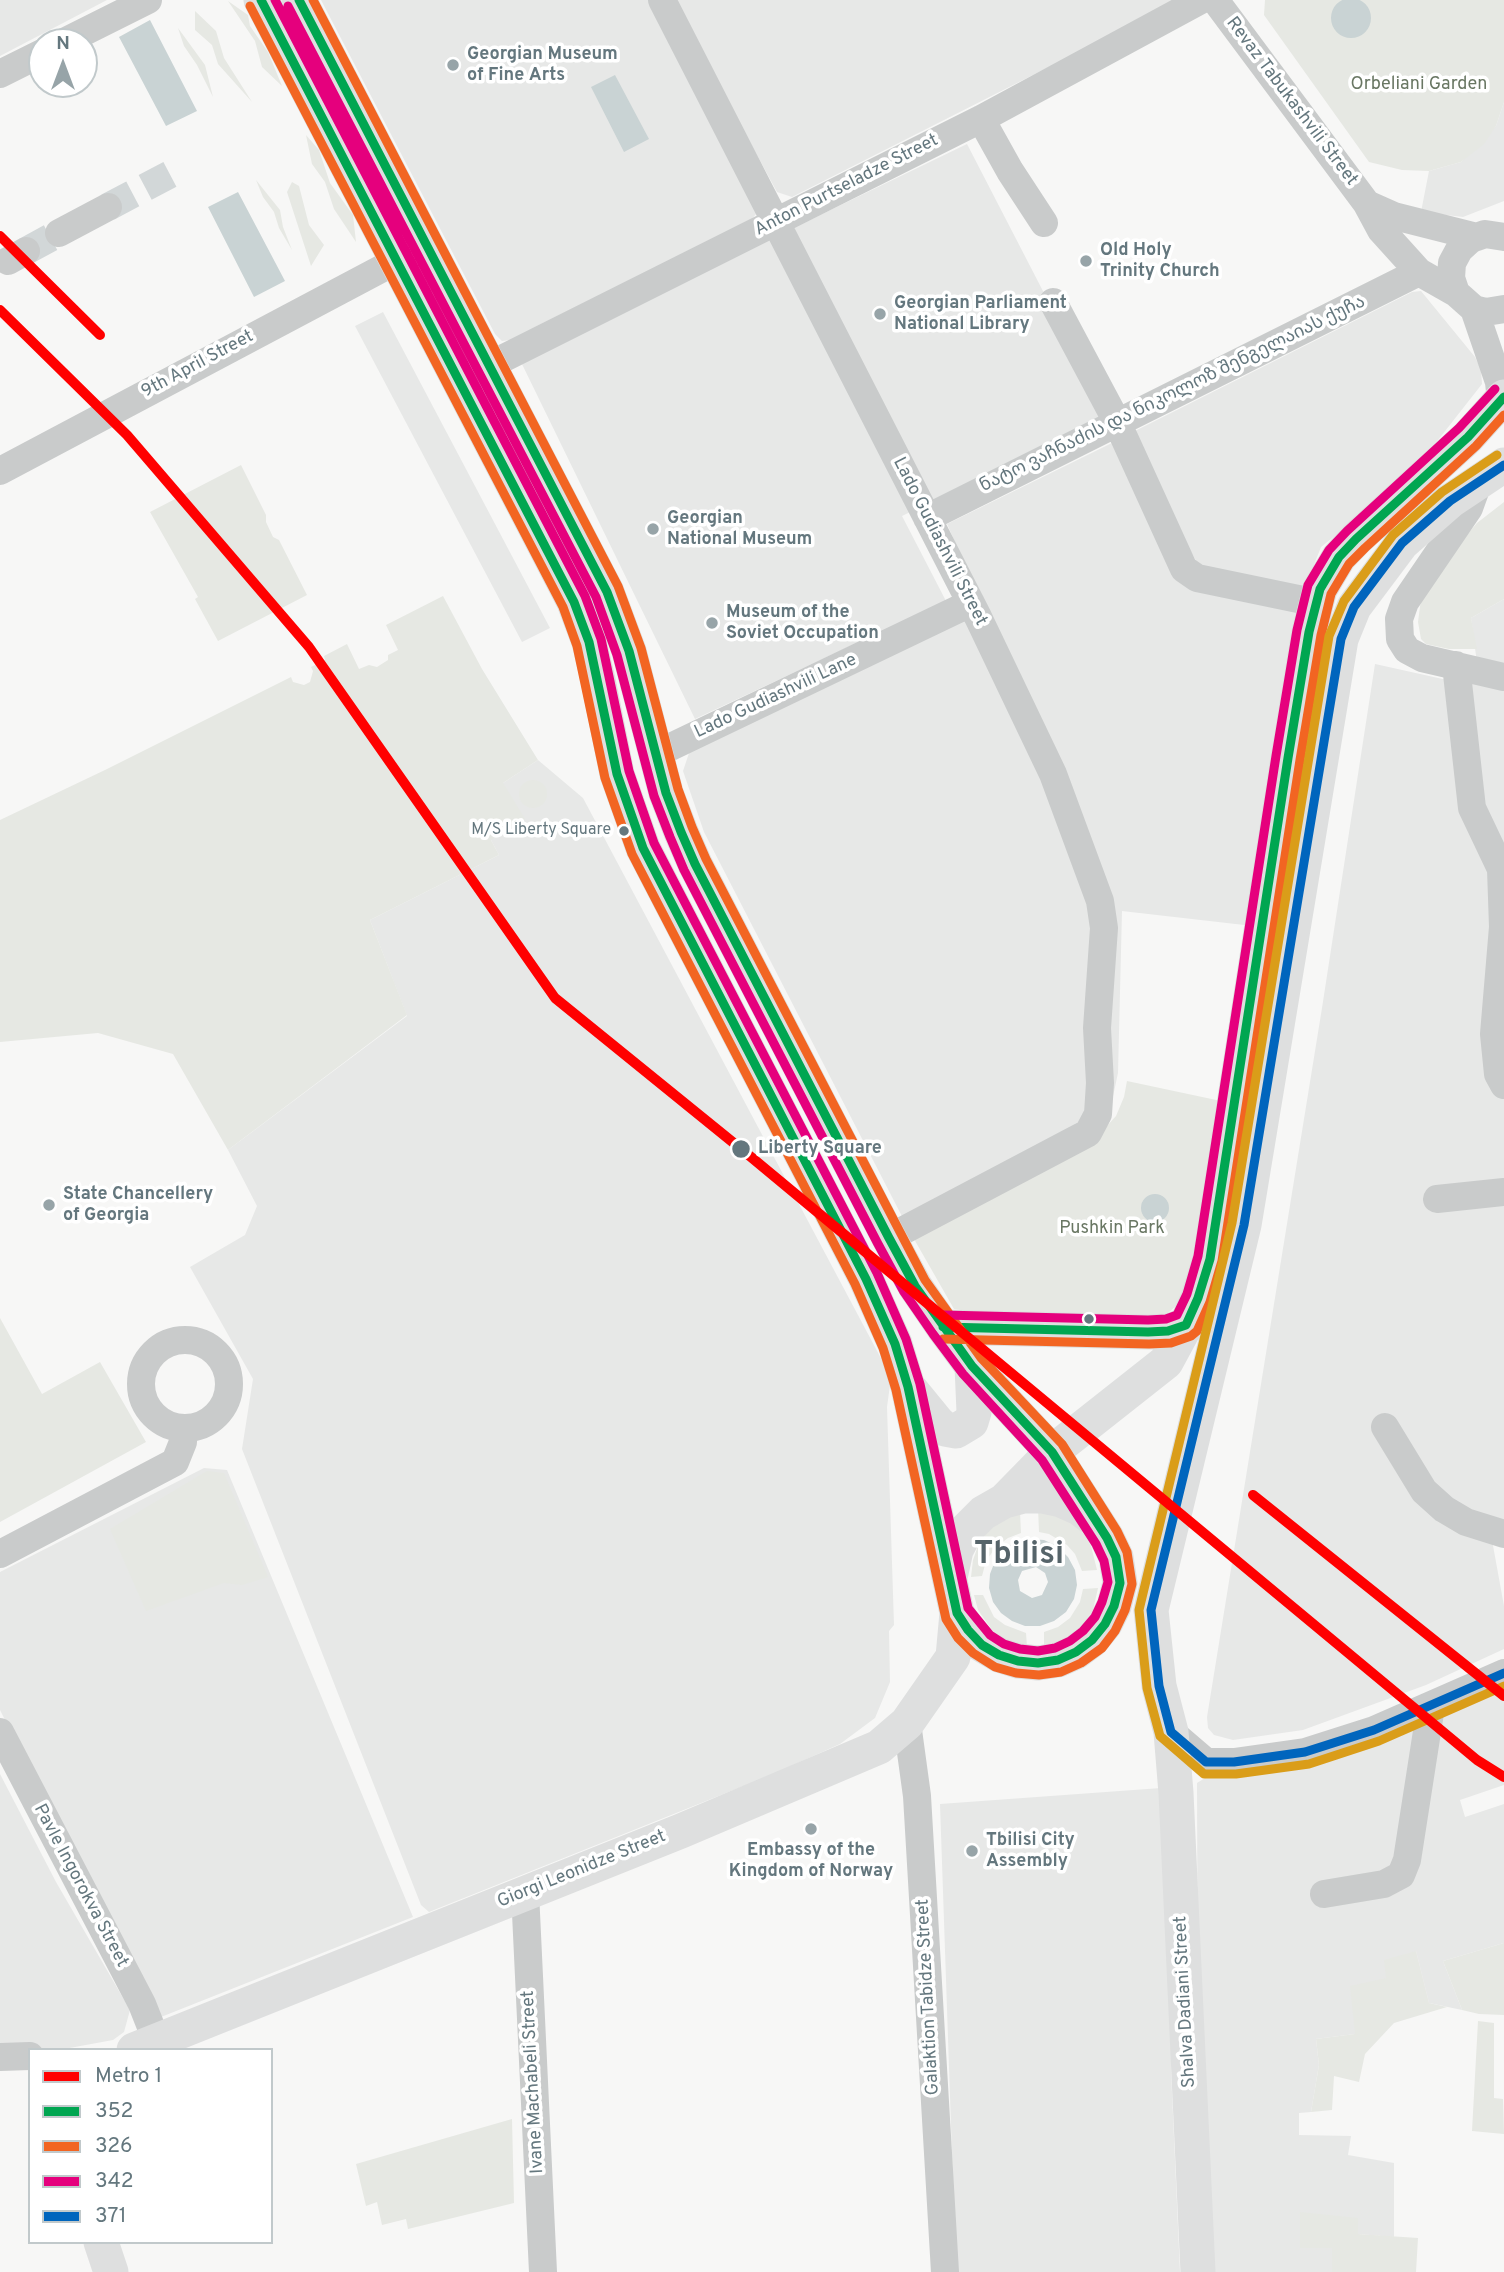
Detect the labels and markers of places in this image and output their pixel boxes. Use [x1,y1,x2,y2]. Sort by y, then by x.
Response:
place label: Georgian Museum of Fine Arts [467,44,618,86]
marker: Georgian Museum of Fine Arts [445,57,461,73]
place label: Old Holy Trinity Church [1100,240,1220,282]
marker: Old Holy Trinity Church [1078,253,1094,269]
place label: Georgian Parliament National Library [894,293,1067,336]
marker: Georgian Parliament National Library [872,306,888,322]
place label: Georgian National Museum [667,508,812,550]
marker: Georgian National Museum [645,521,661,537]
place label: Museum of the Soviet Occupation [726,602,879,644]
marker: Museum of the Soviet Occupation [704,615,720,631]
place label: M/S Liberty Square [471,821,611,841]
marker: M/S Liberty Square [617,824,631,838]
marker: Liberty Square [730,1138,752,1160]
place label: Liberty Square [758,1138,882,1160]
place label: State Chancellery of Georgia [63,1184,213,1226]
marker: State Chancellery of Georgia [41,1197,57,1213]
unlabelled marker [1082,1312,1096,1326]
marker: Embassy of the Kingdom of Norway [803,1821,819,1837]
place label: Tbilisi City Assembly [986,1830,1075,1872]
place label: Embassy of the Kingdom of Norway [729,1840,893,1882]
marker: Tbilisi City Assembly [964,1843,980,1859]

